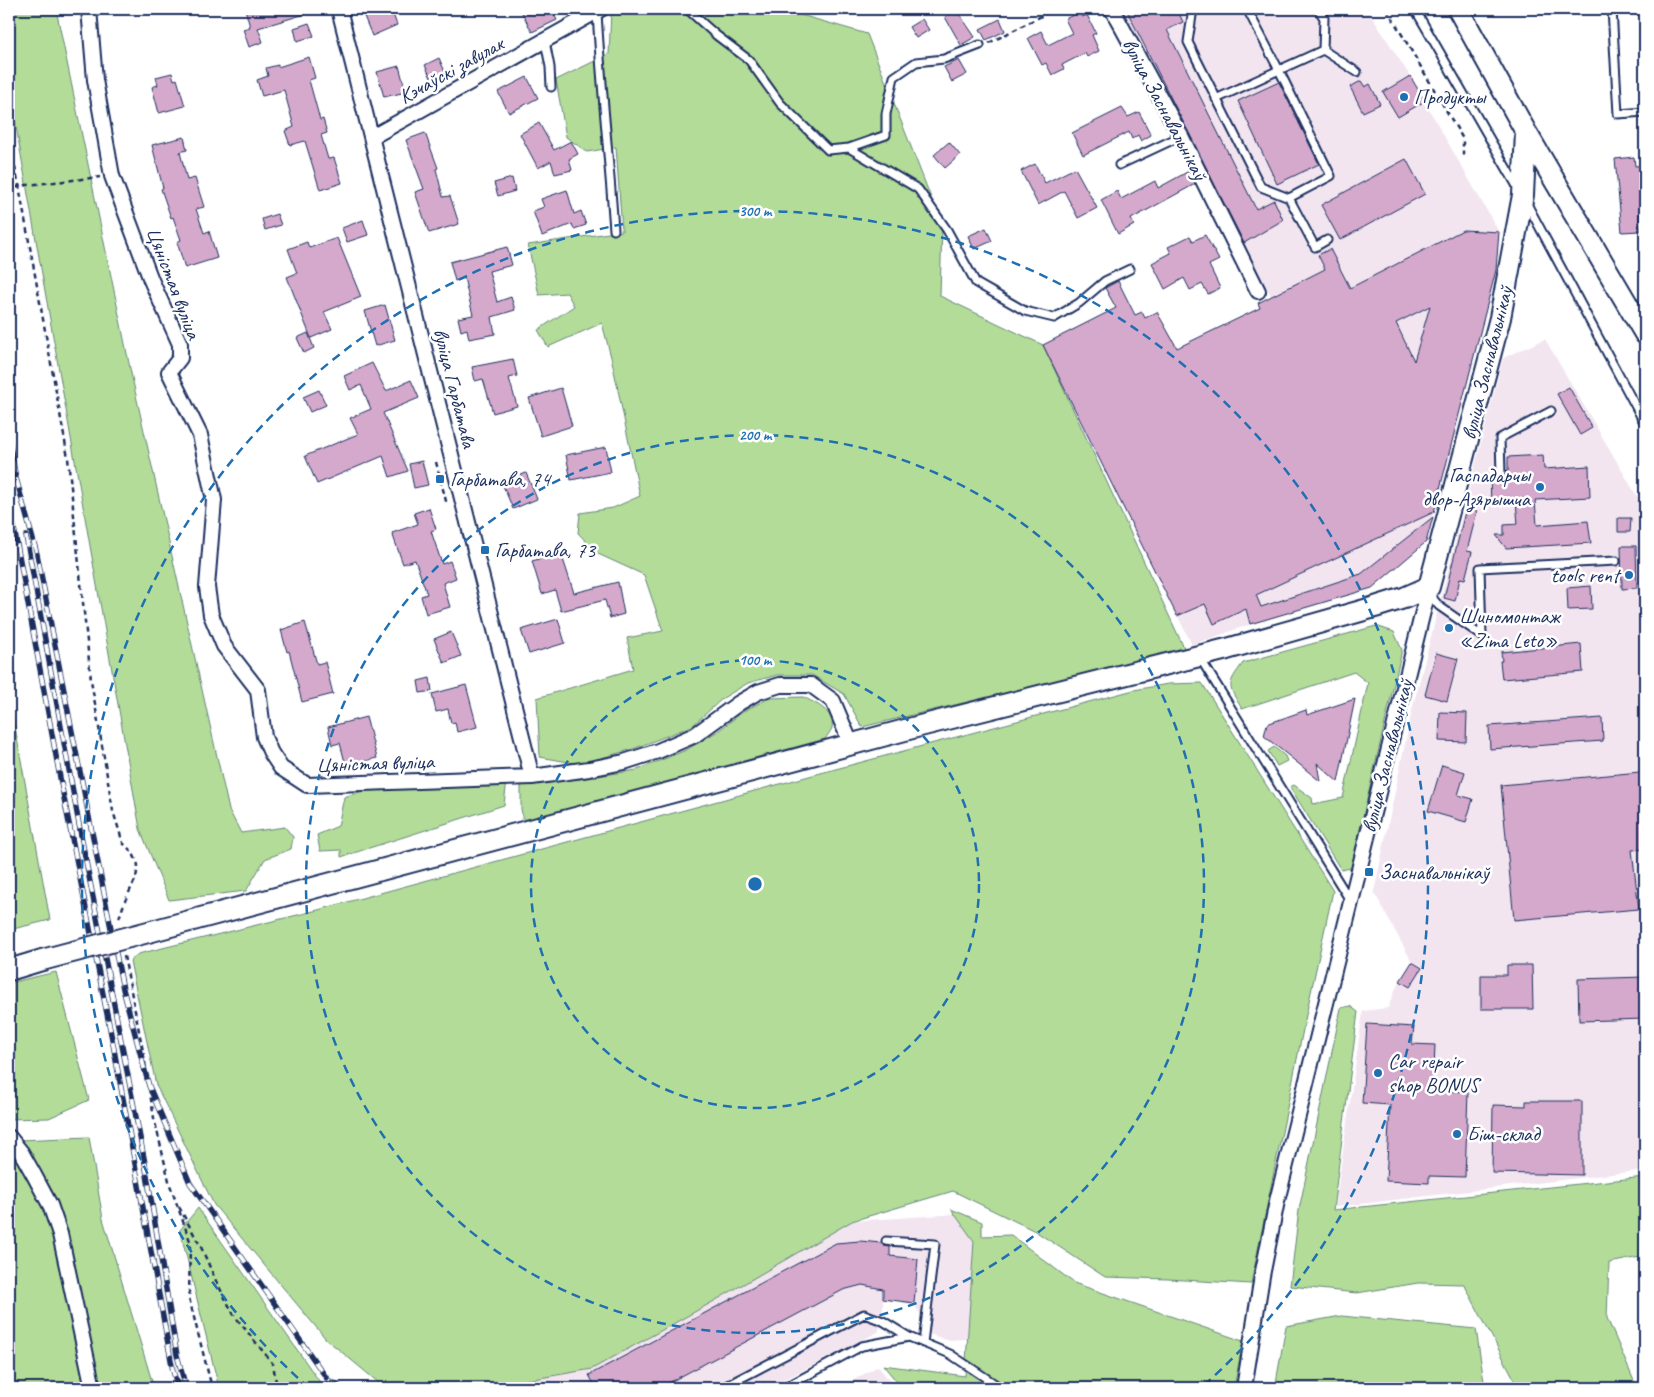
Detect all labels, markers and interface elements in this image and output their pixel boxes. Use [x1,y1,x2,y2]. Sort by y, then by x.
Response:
street label: Кэчаўскі завулак [394,29,510,110]
street label: вуліца Заснавальнікаў [1117,34,1214,186]
place label: Продукты [1414,84,1487,110]
marker: Продукты [1398,91,1410,103]
text: 300 m [739,202,773,221]
street label: Цяністая вуліца [141,223,208,344]
street label: вуліца Заснавальнікаў [1455,282,1519,442]
street label: вуліца Гарбатава [428,326,483,452]
text: 200 m [739,426,773,445]
place label: Гаспадарчы двор-Азярышча [1423,462,1532,513]
place label: Гарбатава, 74 [450,466,553,492]
marker: Гарбатава, 74 [434,473,446,485]
marker: Гаспадарчы двор-Азярышча [1534,481,1546,493]
place label: Гарбатава, 73 [495,537,597,563]
marker: Гарбатава, 73 [479,544,491,556]
place label: tools rent [1551,562,1622,588]
marker: tools rent [1623,569,1635,581]
place label: Шиномонтаж «Zima Leto» [1459,603,1562,653]
marker: Шиномонтаж «Zima Leto» [1443,622,1455,634]
text: 100 m [739,651,773,670]
street label: вуліца Заснавальнікаў [1355,675,1419,835]
street label: Цяністая вуліца [316,748,436,778]
place label: Заснавальнікаў [1379,859,1491,885]
marker: Заснавальнікаў [1363,866,1375,878]
centre of rings [746,875,764,893]
place label: Car repair shop BONUS [1388,1048,1481,1098]
marker: Car repair shop BONUS [1372,1067,1384,1079]
place label: Біш-склад [1467,1121,1542,1147]
marker: Біш-склад [1451,1128,1463,1140]

